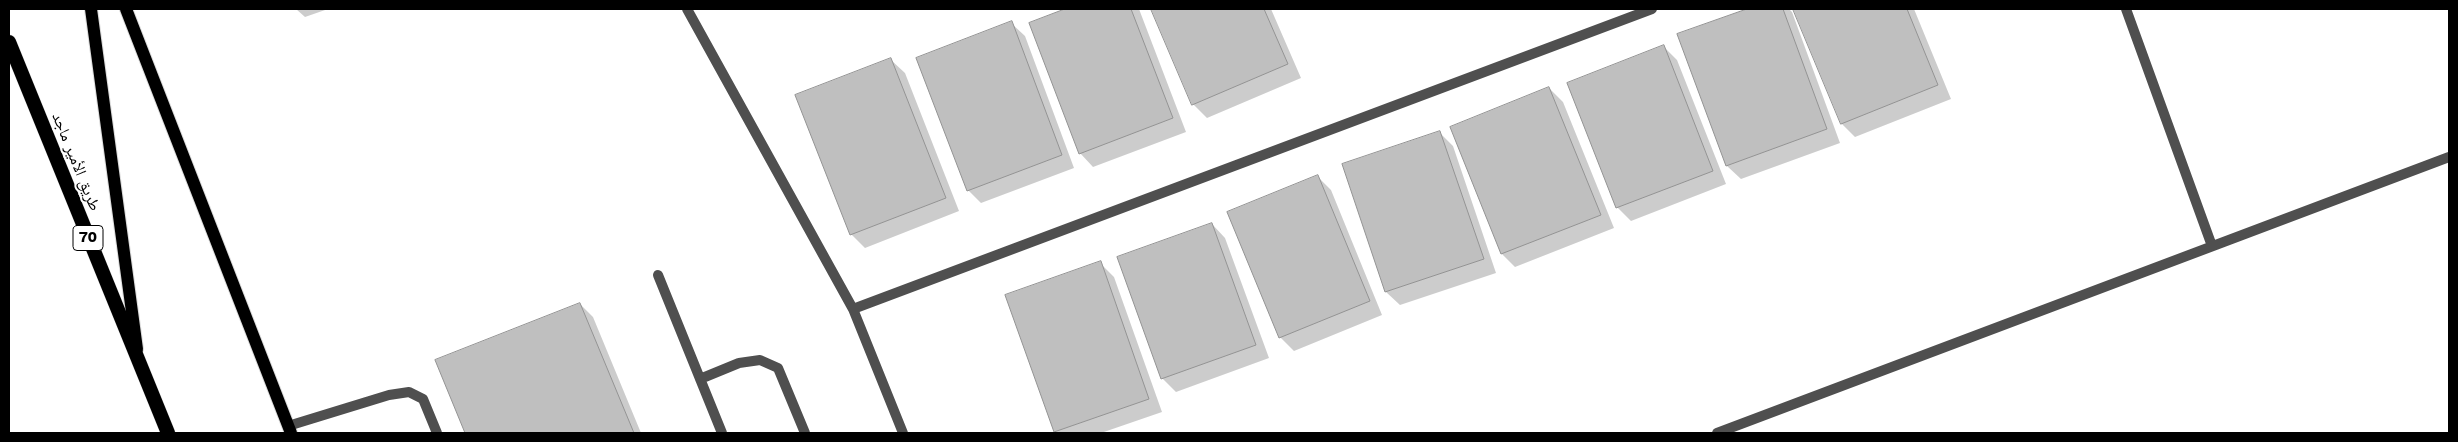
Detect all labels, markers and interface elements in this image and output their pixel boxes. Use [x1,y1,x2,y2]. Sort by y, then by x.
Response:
street label: طريق الأمير ماجد [48,110,104,214]
road number: 70 [73,226,103,250]

